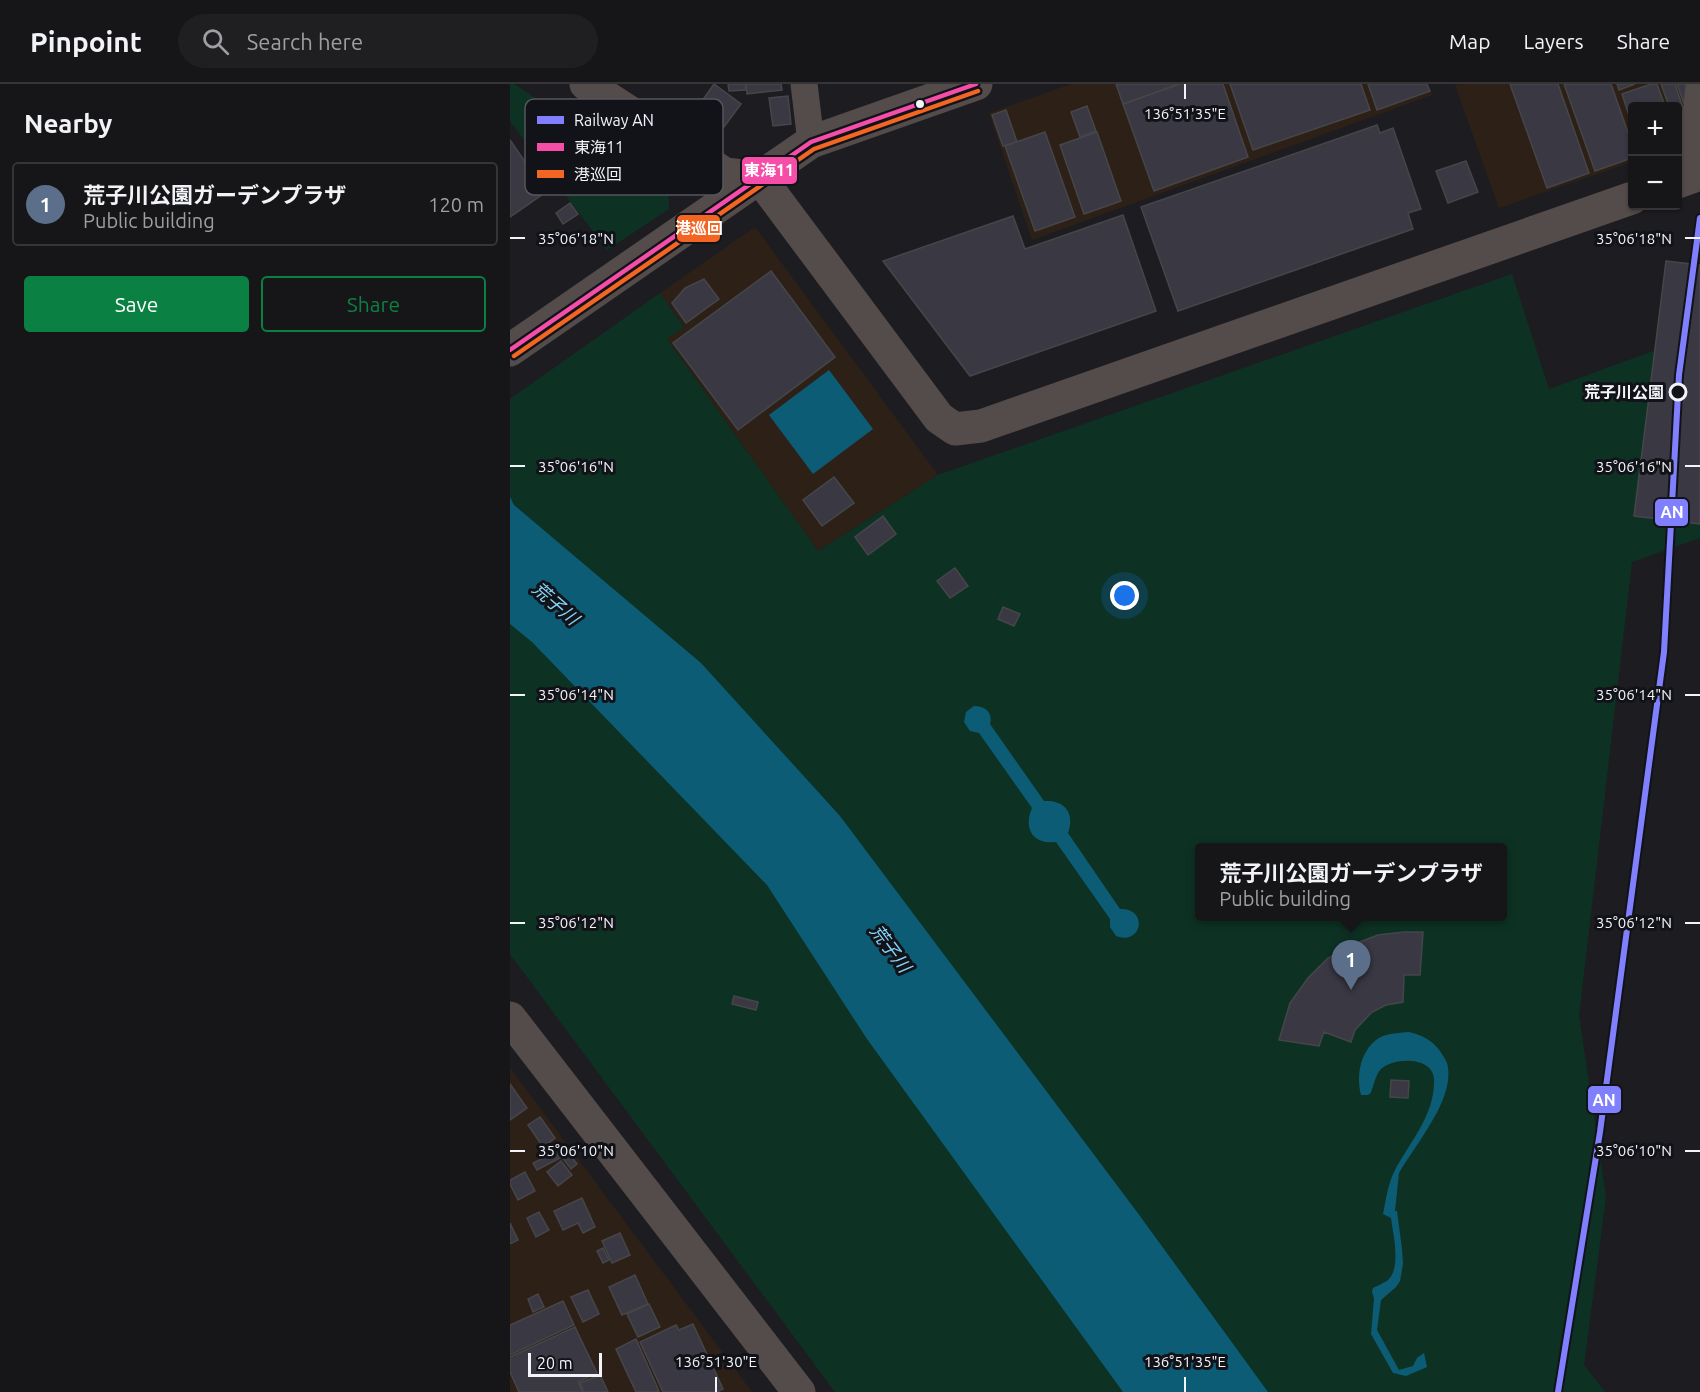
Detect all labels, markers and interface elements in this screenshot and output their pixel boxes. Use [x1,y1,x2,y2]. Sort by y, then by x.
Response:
search box [178,14,598,68]
icon: search [199,25,232,58]
text: Pinpoint [30,26,142,57]
text: Search here [247,29,363,54]
text: Map [1449,29,1490,53]
text: Layers [1523,29,1584,53]
text: Share [1617,29,1670,53]
unlabelled marker [914,98,926,110]
legend [525,99,723,195]
map controls [1628,102,1682,210]
button: + [1628,102,1682,156]
text: 136°51'35"E [1144,105,1226,122]
text: Nearby [24,109,112,138]
text: Railway AN [574,111,654,129]
text: 東海11 [574,138,624,156]
line badge: 東海11 [741,156,798,185]
button: − [1628,156,1682,210]
text: 東海11 [744,161,794,179]
text: 港巡回 [574,165,622,183]
text: 荒子川公園ガーデンプラザ [83,182,346,207]
text: 1 [40,193,51,216]
text: 120 m [428,193,484,216]
text: Public building [83,209,215,232]
line badge: 港巡回 [676,214,721,243]
text: 港巡回 [675,219,723,237]
text: 35°06'18"N [538,230,614,247]
text: 35°06'18"N [1596,230,1672,247]
button: Save [24,276,249,332]
button: Share [261,276,486,332]
place label: 荒子川公園 [1584,383,1664,401]
marker: 荒子川公園 [1669,383,1687,401]
text: 35°06'16"N [538,458,614,475]
text: 35°06'16"N [1596,458,1672,475]
line badge: AN [1654,498,1689,527]
text: AN [1660,503,1684,521]
water label: 荒子川 [529,578,584,630]
your location [1110,581,1139,610]
text: 35°06'14"N [538,686,614,703]
text: 35°06'14"N [1596,686,1672,703]
popup [1195,843,1507,921]
text: 荒子川公園ガーデンプラザ [1219,860,1483,885]
text: Public building [1219,887,1351,910]
text: 35°06'12"N [538,914,614,931]
text: 35°06'12"N [1596,914,1672,931]
water label: 荒子川 [867,920,916,977]
pin: 1 [1332,940,1370,990]
line badge: AN [1587,1085,1622,1114]
text: AN [1592,1091,1616,1109]
text: 35°06'10"N [538,1142,614,1159]
text: 35°06'10"N [1596,1142,1672,1159]
scale bar [528,1350,602,1378]
text: 136°51'30"E [675,1353,757,1370]
text: 136°51'35"E [1144,1353,1226,1370]
text: 20 m [537,1354,573,1372]

